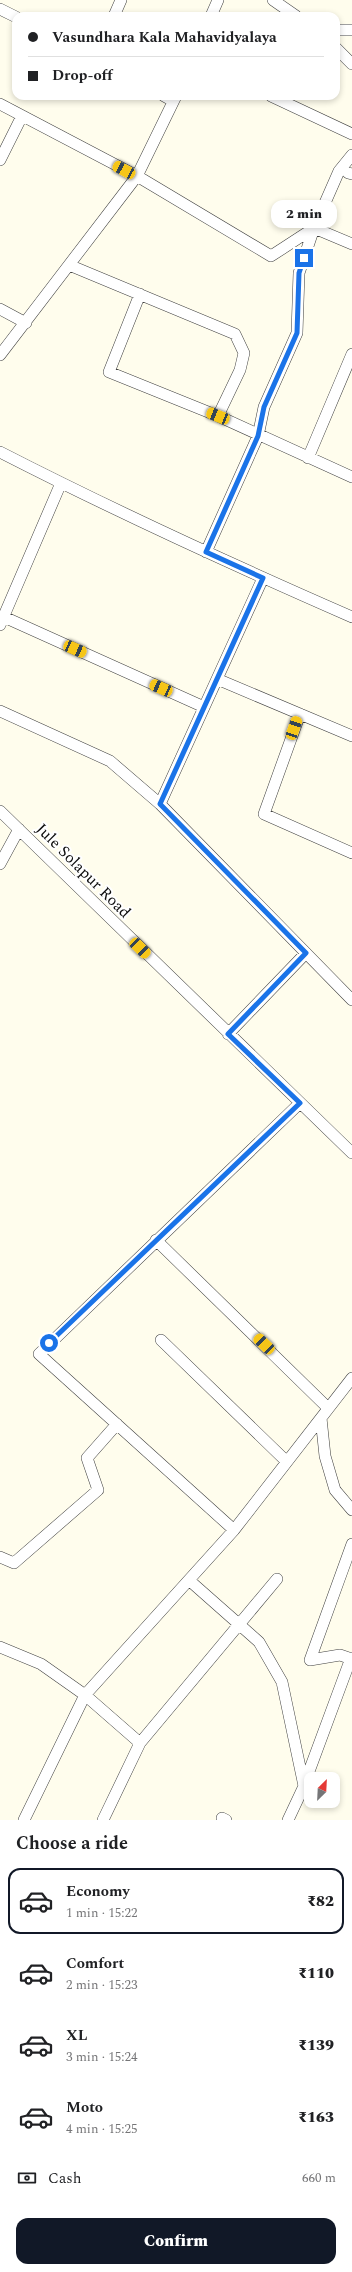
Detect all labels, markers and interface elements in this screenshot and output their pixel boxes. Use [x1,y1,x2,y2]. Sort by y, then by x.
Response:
text: Vasundhara Kala Mahavidyalaya [52,26,277,49]
text: Drop-off [52,64,113,87]
car [111,159,137,181]
callout: 2 min [271,200,337,228]
text: 2 min [286,204,322,224]
route end [295,249,313,267]
car [205,406,231,426]
car [62,639,88,659]
car [148,678,174,698]
car [284,715,304,741]
street label: Jule Solapur Road [30,818,136,924]
car [127,935,153,961]
car [251,1331,277,1357]
route start [40,1334,58,1352]
north arrow [304,1772,340,1808]
map controls [304,1772,340,1808]
text: Choose a ride [16,1830,128,1857]
text: Economy [66,1880,130,1903]
icon: car [18,1883,54,1919]
text: ₹82 [307,1890,334,1913]
text: 1 min · 15:22 [66,1903,138,1923]
text: Comfort [66,1952,124,1975]
icon: car [18,1955,54,1991]
text: ₹110 [298,1962,334,1985]
text: 2 min · 15:23 [66,1975,138,1995]
text: XL [66,2024,87,2047]
icon: car [18,2027,54,2063]
text: ₹139 [298,2034,334,2057]
text: 3 min · 15:24 [66,2047,138,2067]
text: Moto [66,2096,103,2119]
icon: car [18,2099,54,2135]
text: ₹163 [298,2106,334,2129]
text: 4 min · 15:25 [66,2119,138,2139]
icon: cash [16,2167,38,2189]
text: Cash [48,2167,81,2190]
text: 660 m [302,2168,336,2188]
button: Confirm [16,2218,336,2264]

